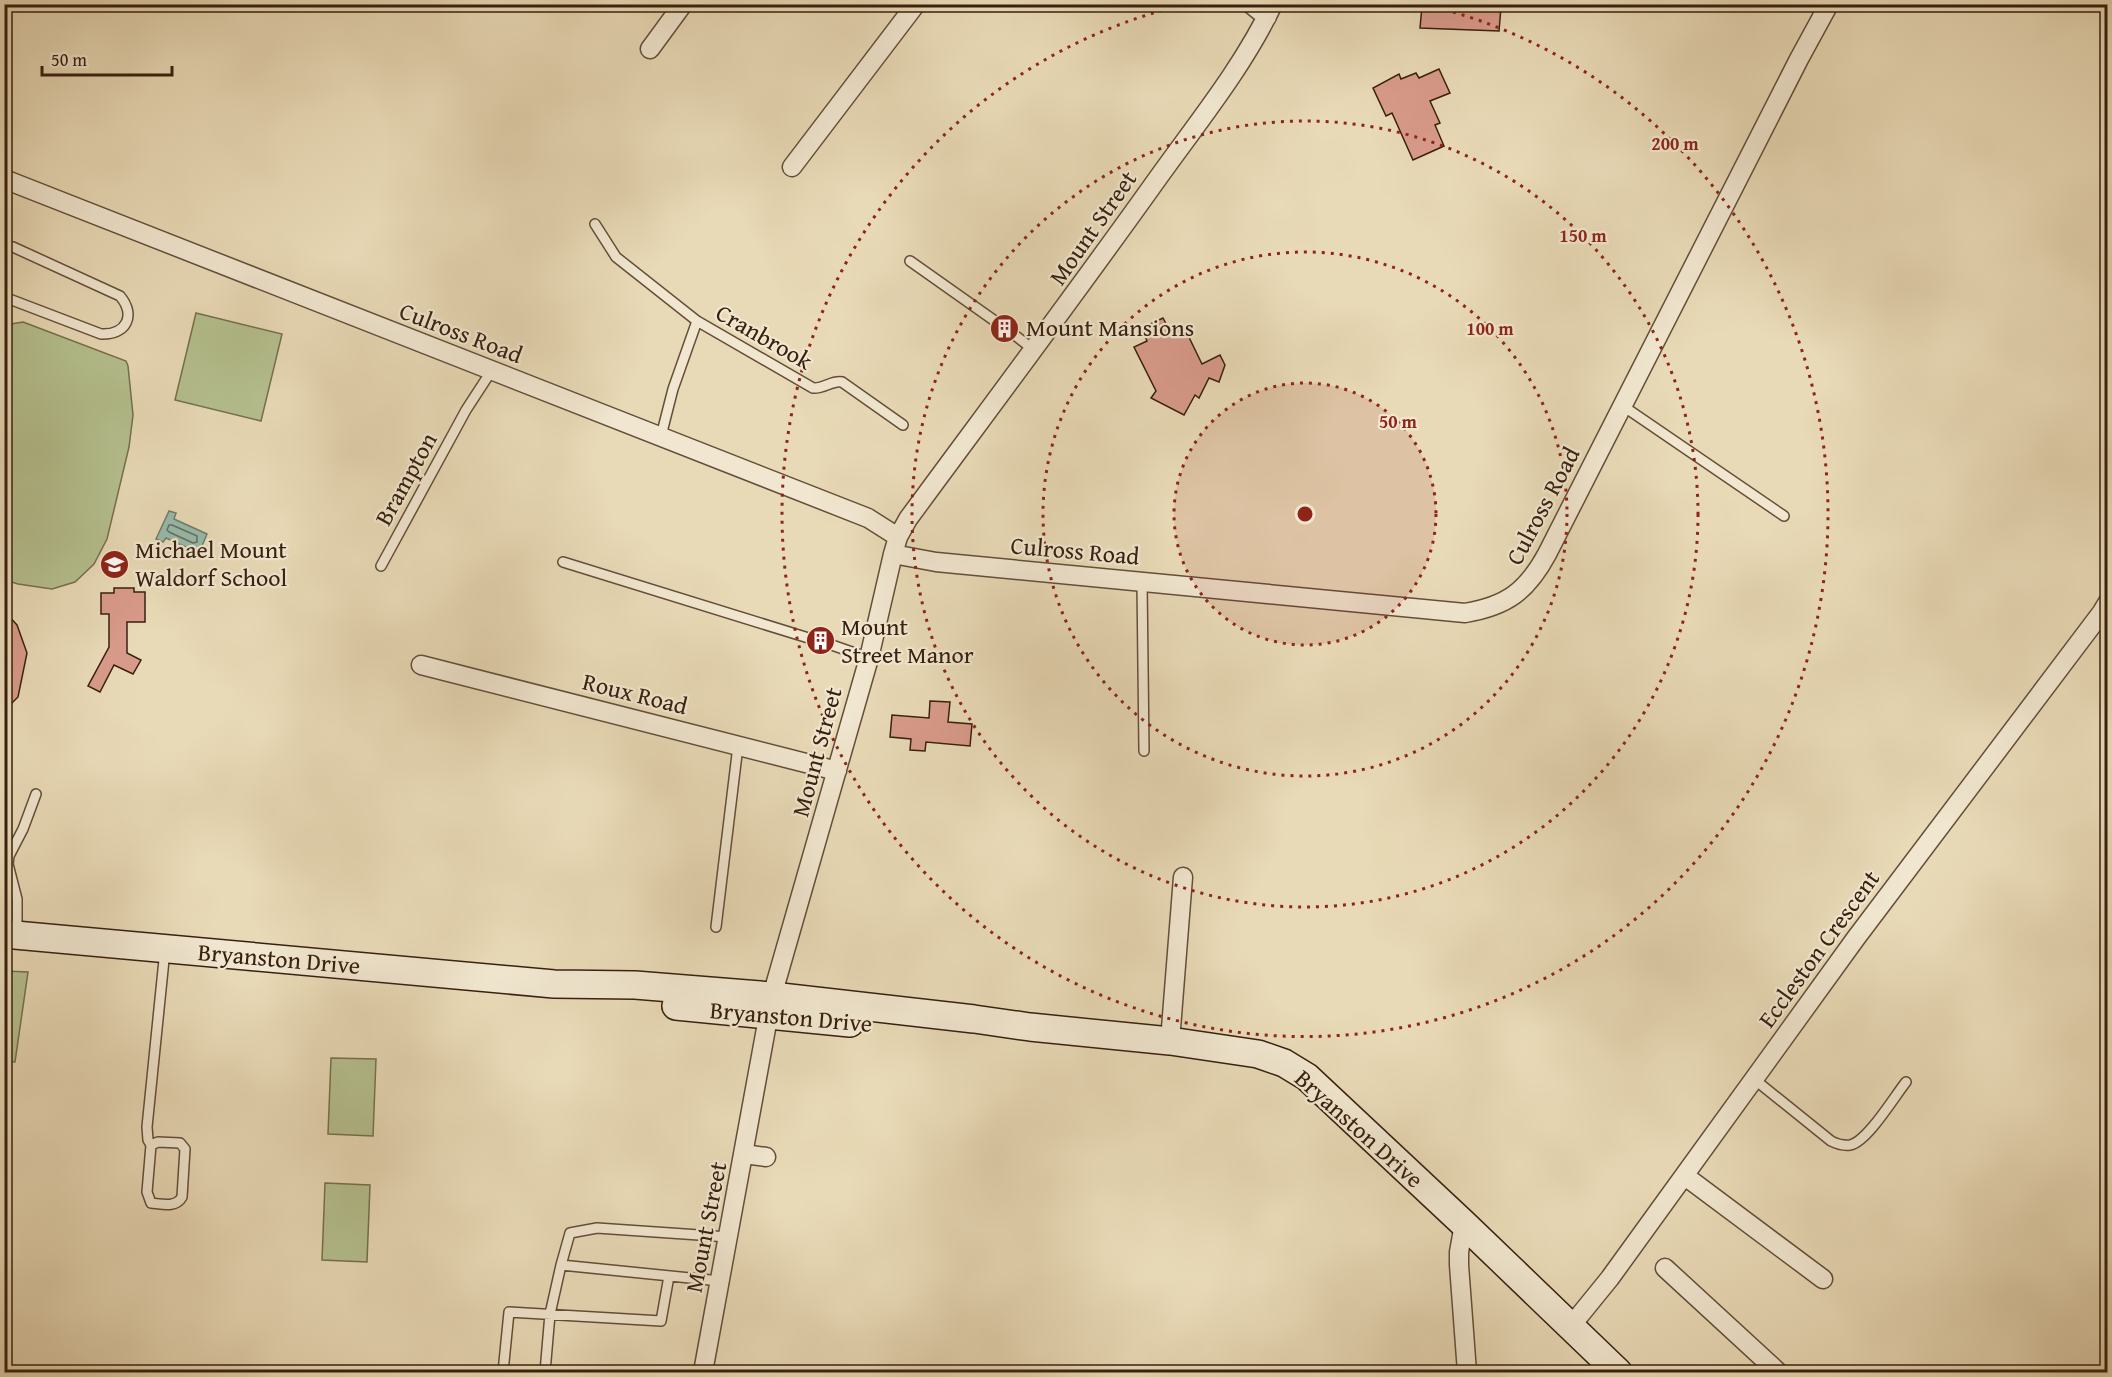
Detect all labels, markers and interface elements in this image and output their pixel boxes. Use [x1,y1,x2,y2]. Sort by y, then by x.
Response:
scale bar [42,39,172,77]
text: 50 m [51,46,87,73]
text: 200 m [1651,130,1699,157]
street label: Mount Street [1040,163,1145,292]
text: 150 m [1559,222,1607,249]
street label: Culross Road [395,293,528,372]
street label: Cranbrook [710,295,820,379]
place label: Mount Mansions [1026,310,1194,345]
building icon: Mount Mansions [989,312,1021,344]
text: 100 m [1466,315,1514,342]
text: 50 m [1379,408,1418,435]
street label: Brampton [366,425,446,532]
street label: Culross Road [1497,440,1588,571]
centre of rings [1295,504,1315,524]
street label: Culross Road [1009,527,1141,574]
place label: Michael Mount Waldorf School [135,532,287,595]
school or university icon: Michael Mount Waldorf School [98,548,130,580]
place label: Mount Street Manor [841,609,974,672]
building icon: Mount Street Manor [804,625,836,657]
street label: Roux Road [579,664,691,723]
street label: Mount Street [782,683,851,821]
street label: Eccleston Crescent [1749,862,1888,1035]
street label: Bryanston Drive [196,934,362,983]
street label: Bryanston Drive [708,992,874,1041]
street label: Bryanston Drive [1287,1061,1432,1196]
street label: Mount Street [676,1158,735,1295]

